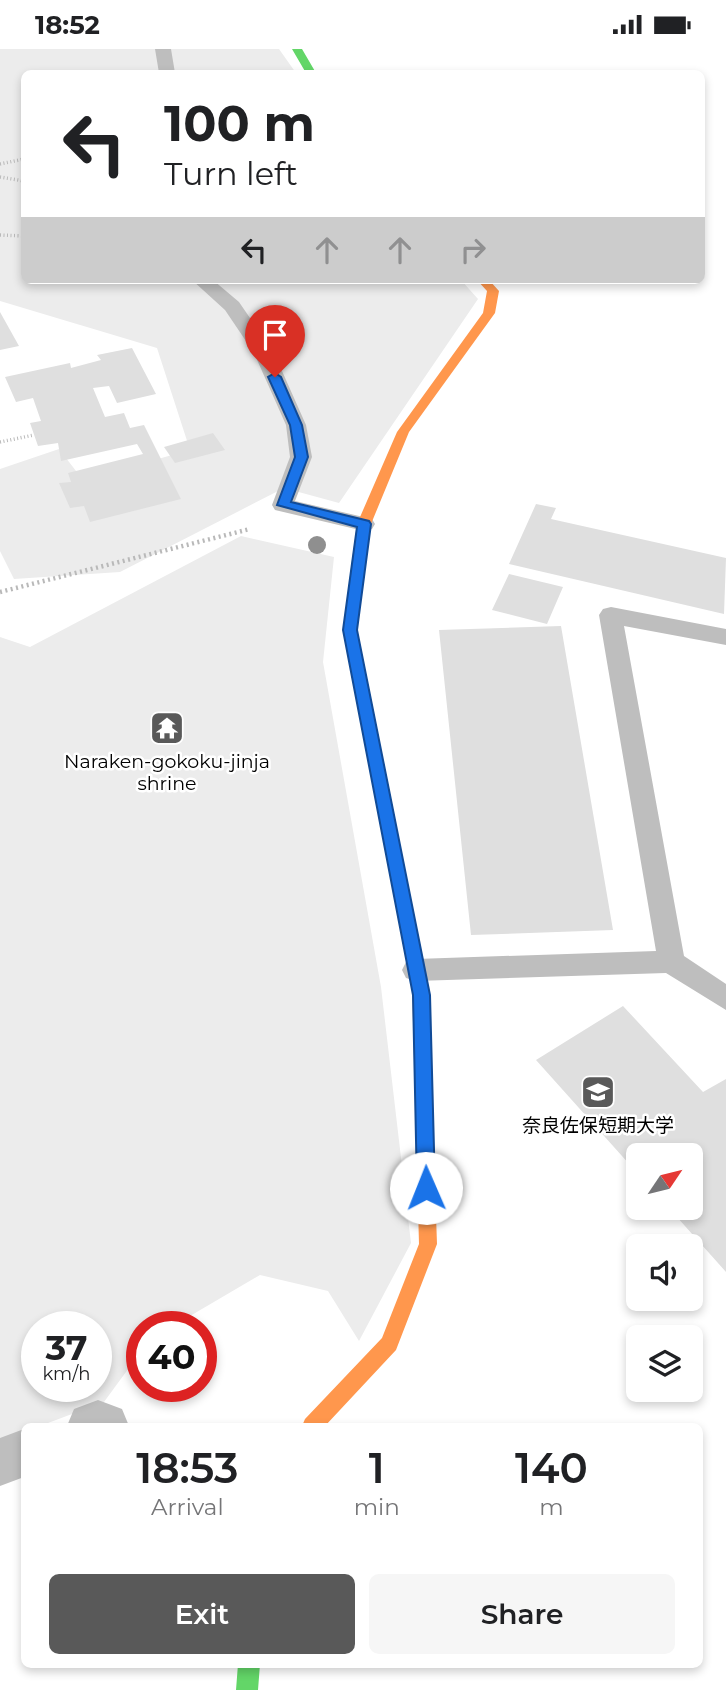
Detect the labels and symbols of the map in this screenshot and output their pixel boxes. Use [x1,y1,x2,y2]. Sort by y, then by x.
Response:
pin [245,305,305,377]
temple icon: Naraken-gokoku-jinja shrine [148,709,186,747]
place label: Naraken-gokoku-jinja shrine [64,750,270,795]
school or university icon: 奈良佐保短期大学 [579,1073,617,1111]
place label: 奈良佐保短期大学 [522,1114,674,1137]
north arrow [626,1143,704,1220]
position arrow [389,1151,463,1225]
speed limit sign: 40 [126,1311,217,1402]

